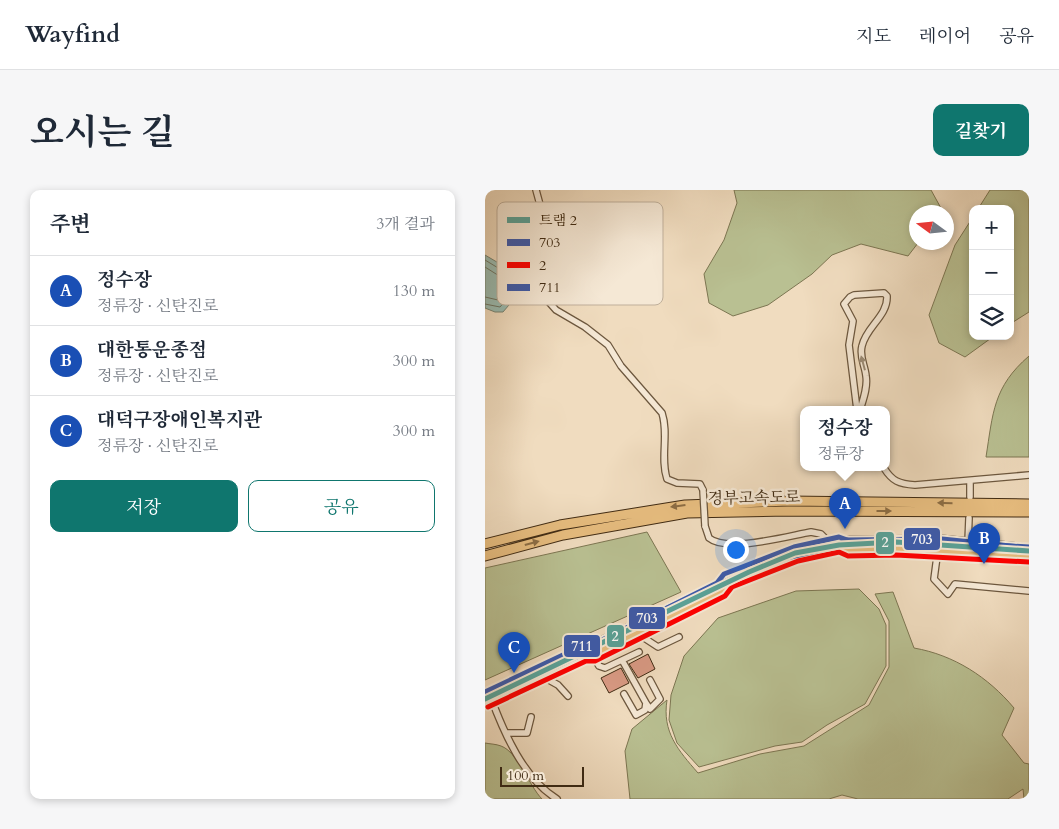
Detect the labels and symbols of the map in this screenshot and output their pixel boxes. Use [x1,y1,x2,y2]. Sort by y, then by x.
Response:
legend [497,202,663,305]
north arrow [909,205,954,250]
text: 트램 2 [539,211,577,230]
text: 703 [539,233,561,252]
text: 2 [539,256,546,275]
text: 711 [539,278,561,297]
one-way arrow [859,355,867,371]
street label: 경부고속도로 [707,486,801,510]
pin: A [829,488,861,529]
one-way arrow [937,499,953,507]
one-way arrow [670,502,686,510]
one-way arrow [876,507,892,515]
pin: B [968,523,1000,564]
line badge: 703 [903,527,941,551]
text: 703 [911,530,933,549]
line badge: 2 [875,531,895,555]
text: 2 [881,533,889,552]
your location [723,537,749,563]
one-way arrow [525,539,540,547]
line badge: 703 [628,606,666,630]
text: 703 [636,609,658,628]
line badge: 2 [606,624,625,648]
text: 2 [611,627,619,646]
pin: C [498,632,530,673]
line badge: 711 [563,634,601,658]
text: 711 [571,637,593,656]
scale bar [500,764,584,787]

